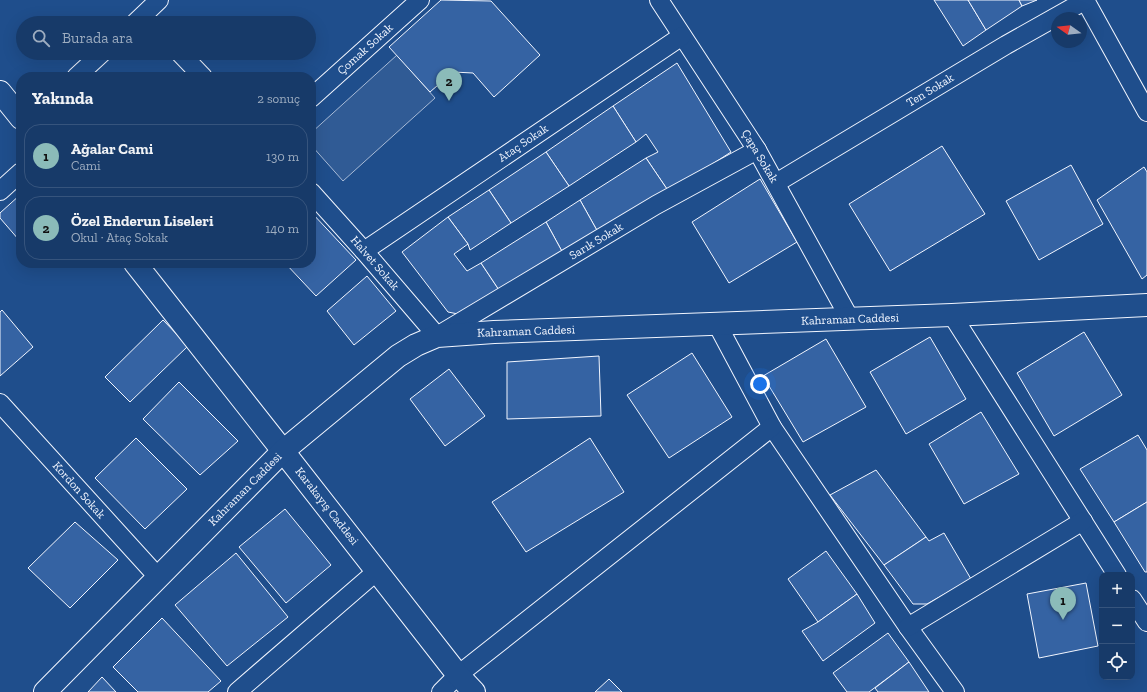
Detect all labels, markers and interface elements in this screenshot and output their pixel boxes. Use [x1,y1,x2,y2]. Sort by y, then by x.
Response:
north arrow [1051,12,1087,48]
search box [16,16,316,60]
street label: Çomak Sokak [334,20,396,78]
icon: search [30,27,52,49]
text: Burada ara [62,29,133,47]
pin: 2 [436,68,462,101]
street label: Ten Sokak [904,70,957,110]
text: Yakında [32,88,93,108]
text: 2 sonuç [257,91,300,106]
street label: Ataç Sokak [495,121,551,165]
street label: Çapa Sokak [739,127,782,186]
text: Ağalar Cami [71,140,153,158]
text: 1 [43,149,49,164]
text: 130 m [266,149,299,164]
text: Cami [71,158,101,173]
text: Özel Enderun Liseleri [71,212,213,230]
street label: Sarık Sokak [567,219,626,263]
text: 2 [43,221,49,236]
text: 140 m [265,221,299,236]
text: Okul · Ataç Sokak [71,230,168,245]
street label: Halvet Sokak [348,233,403,294]
street label: Kahraman Caddesi [801,310,900,328]
street label: Kahraman Caddesi [477,322,576,340]
your location [750,374,770,394]
street label: Kahraman Caddesi [205,449,285,529]
street label: Kordon Sokak [50,459,109,522]
street label: Karakayış Caddesi [292,464,362,548]
map controls [1099,572,1135,680]
button: + [1099,572,1135,608]
pin: 1 [1050,587,1076,620]
button: − [1099,608,1135,644]
button: locate [1099,644,1135,680]

